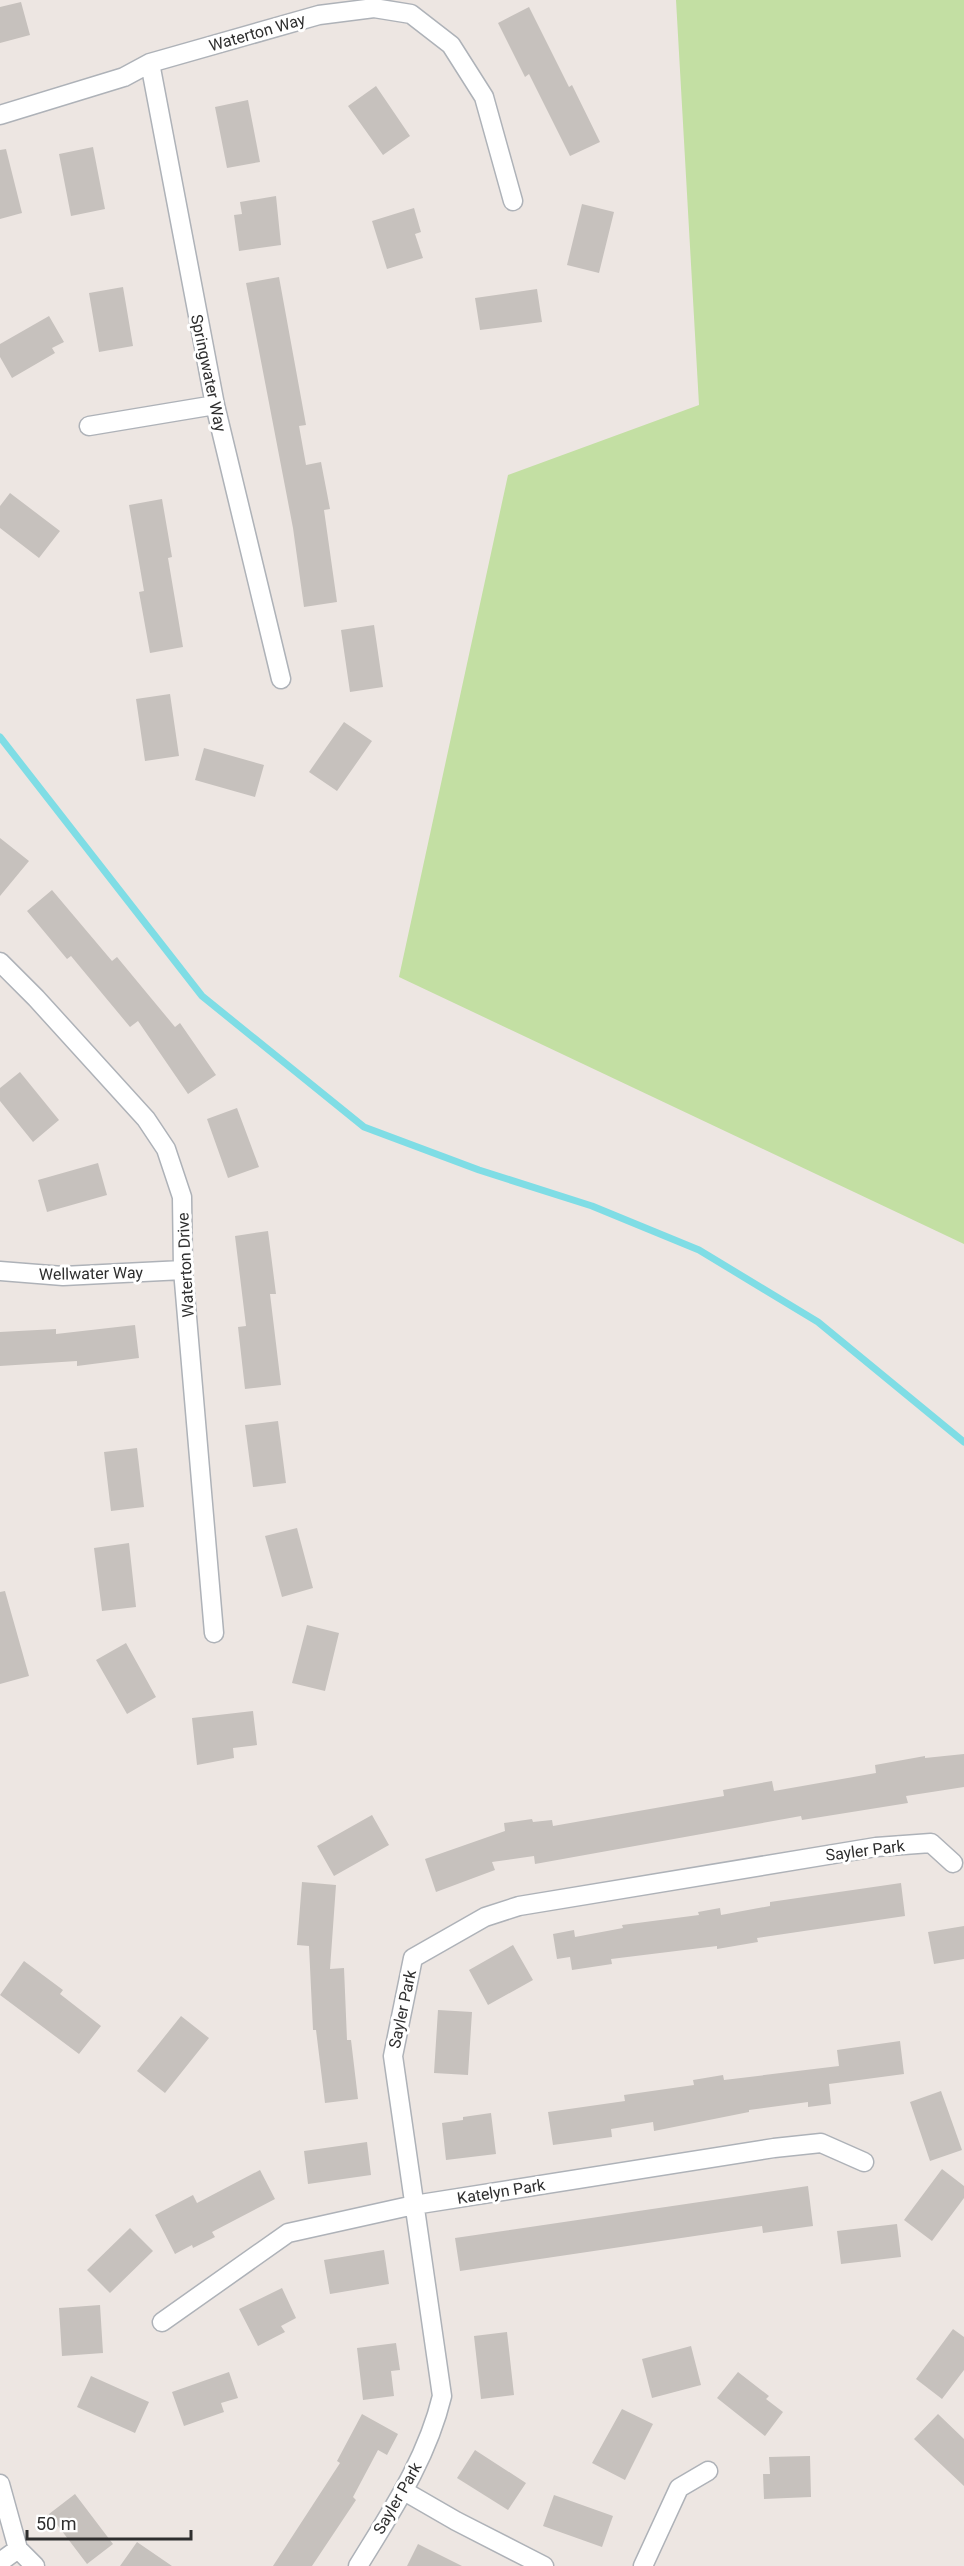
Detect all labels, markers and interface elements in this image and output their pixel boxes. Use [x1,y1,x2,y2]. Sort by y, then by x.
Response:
street label: Waterton Way [207,10,308,55]
street label: Springwater Way [187,313,230,434]
street label: Waterton Drive [173,1212,198,1318]
street label: Wellwater Way [39,1263,144,1284]
street label: Sayler Park [824,1836,907,1865]
street label: Sayler Park [385,1967,420,2050]
street label: Katelyn Park [456,2175,547,2208]
street label: Sayler Park [369,2458,426,2537]
scale bar [27,2503,190,2541]
text: 50 m [36,2513,76,2534]

